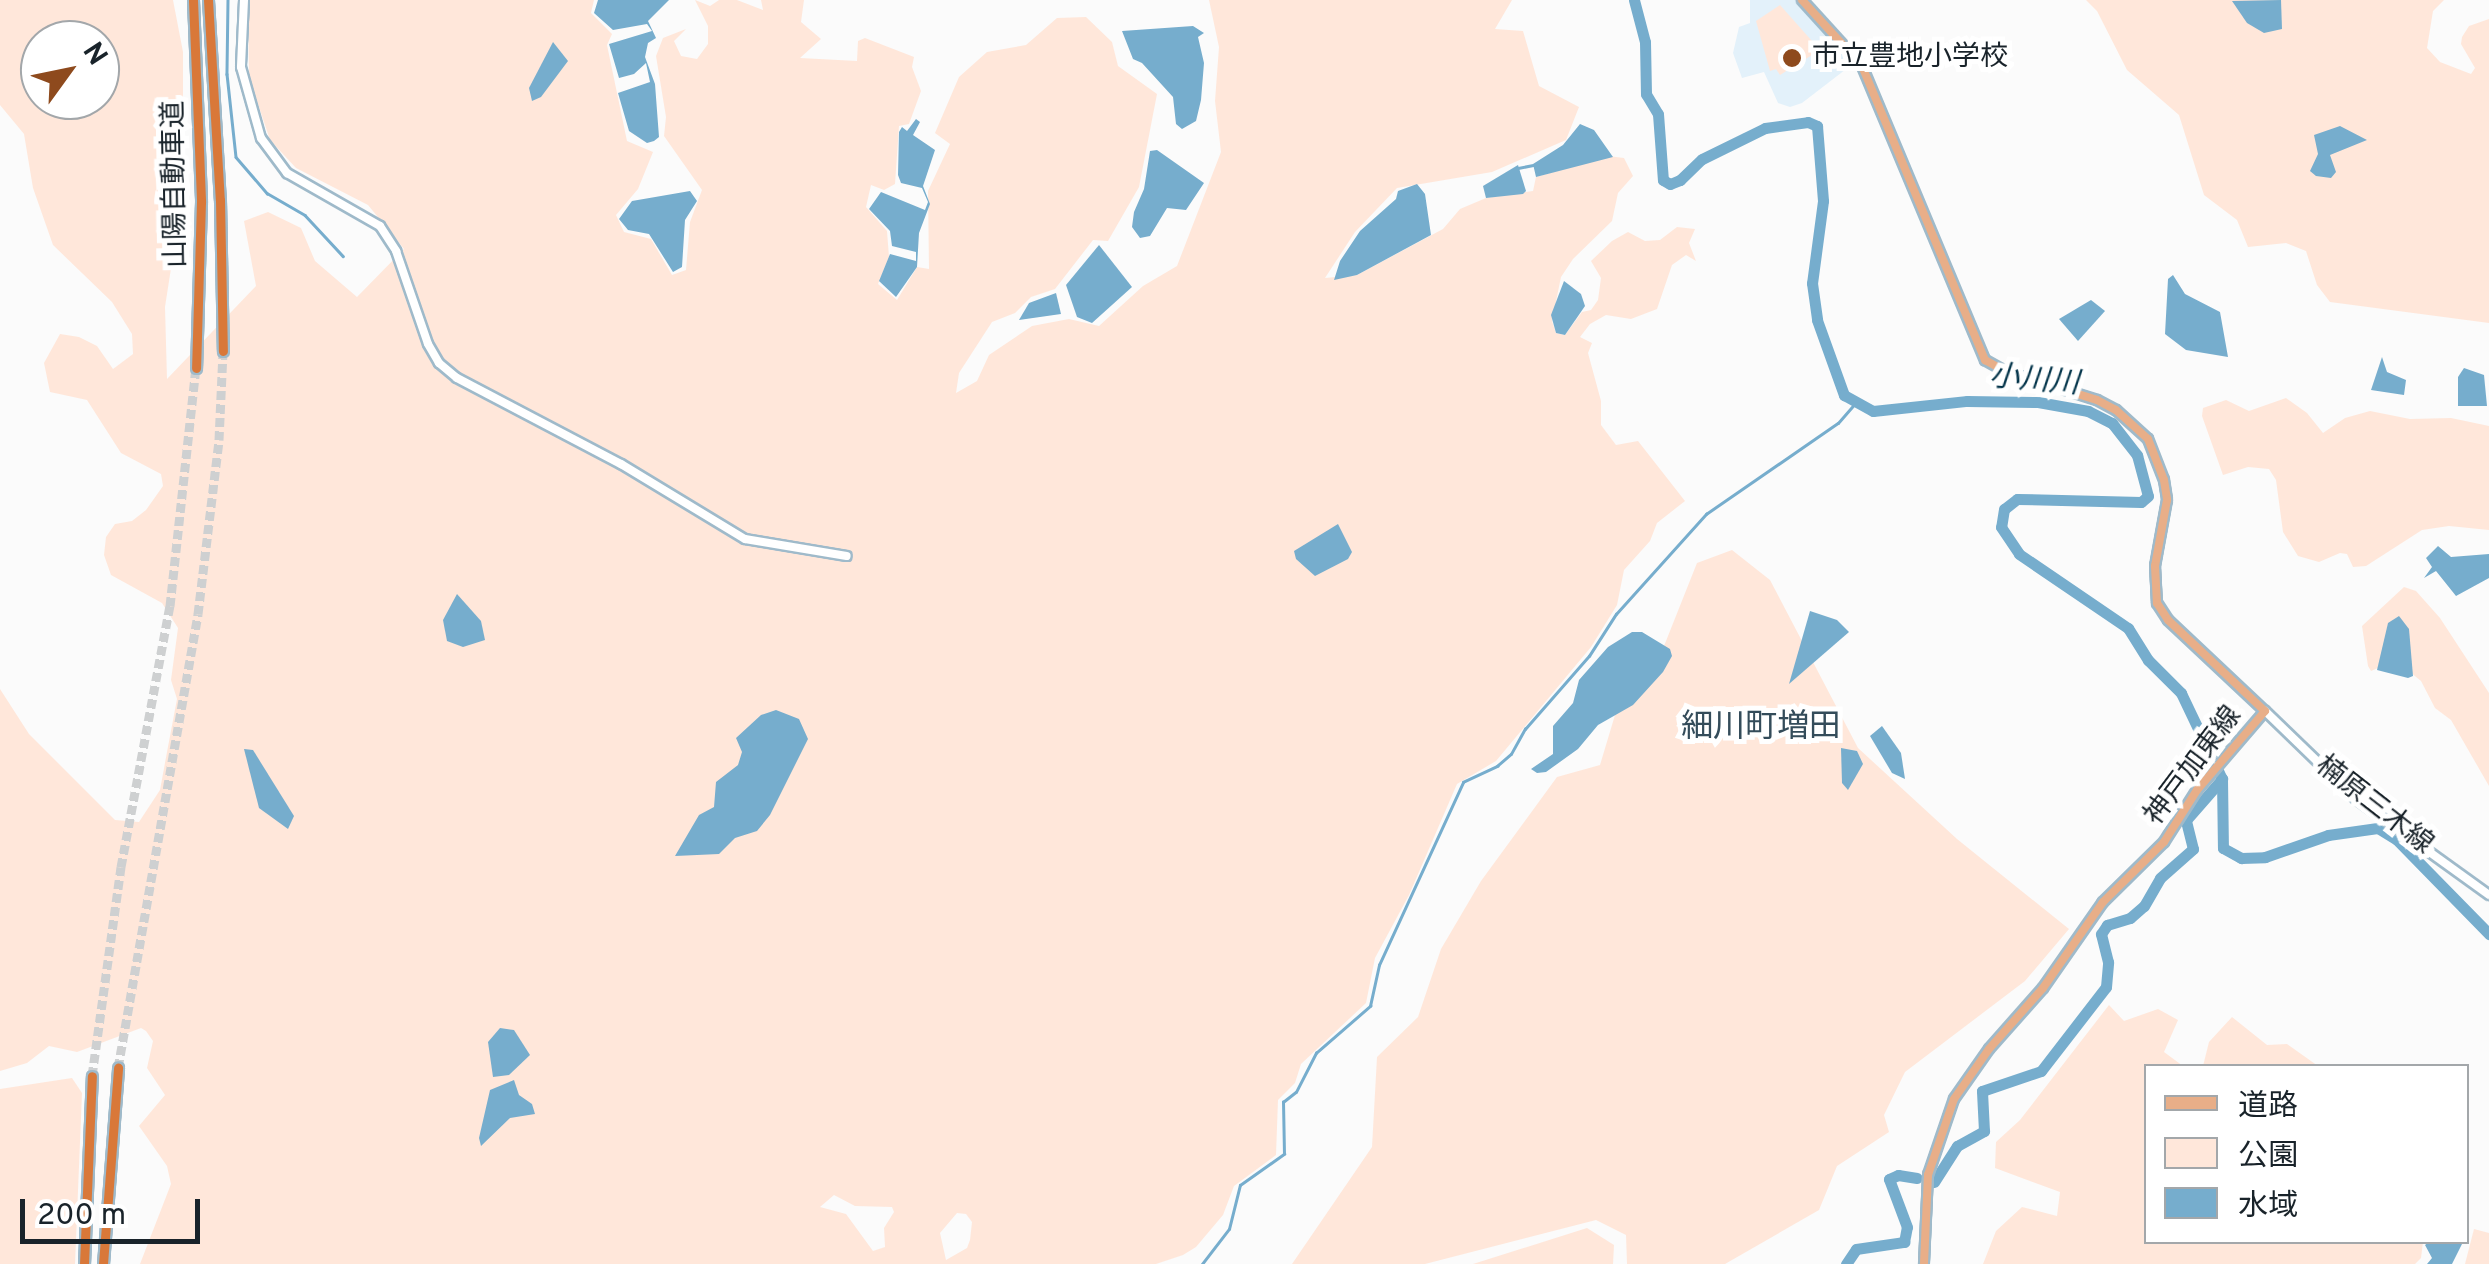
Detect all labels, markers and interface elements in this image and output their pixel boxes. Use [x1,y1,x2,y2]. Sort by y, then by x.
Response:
north arrow [20,20,120,120]
text: N [73,37,114,73]
place label: 市立豊地小学校 [1812,41,2008,75]
marker: 市立豊地小学校 [1781,47,1803,69]
street label: 山陽自動車道 [158,100,194,268]
water label: 小川川 [1988,360,2080,404]
street label: 神戸加東線 [2138,700,2250,832]
district label: 細川町増田 [1681,709,1841,747]
street label: 楠原三木線 [2308,750,2440,862]
legend [2144,1064,2469,1244]
text: 道路 [2238,1089,2298,1126]
text: 公園 [2238,1139,2298,1176]
scale bar [25,1179,205,1241]
text: 水域 [2238,1189,2298,1226]
text: 200 m [37,1198,126,1235]

